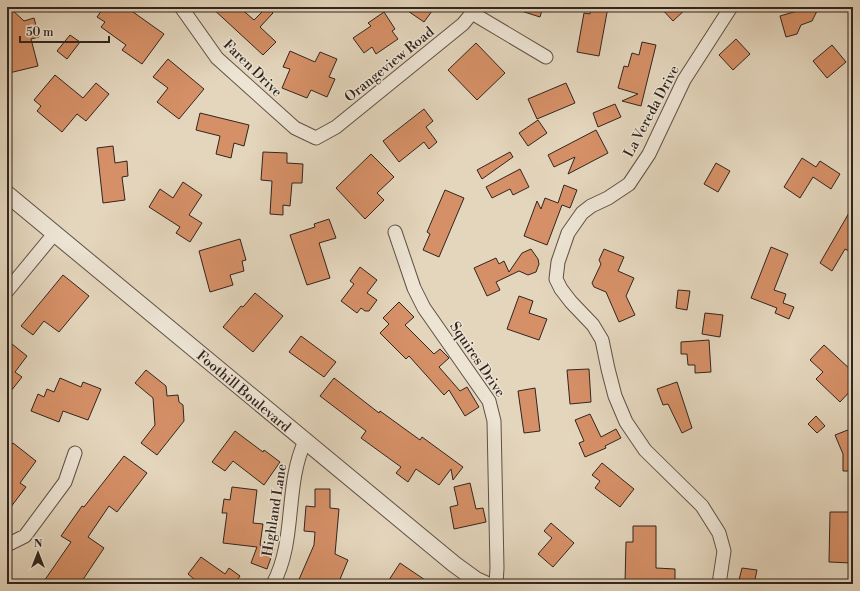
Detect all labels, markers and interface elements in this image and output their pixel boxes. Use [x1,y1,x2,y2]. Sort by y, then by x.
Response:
scale bar [20,18,109,44]
street label: Orangeview Road [341,23,438,106]
text: 50 m [26,25,54,40]
street label: Faren Drive [219,36,286,101]
street label: La Vereda Drive [620,62,684,161]
street label: Squires Drive [445,318,509,401]
street label: Foothill Boulevard [192,347,294,437]
street label: Highland Lane [259,463,291,558]
north arrow [18,533,58,573]
text: N [34,537,43,551]

